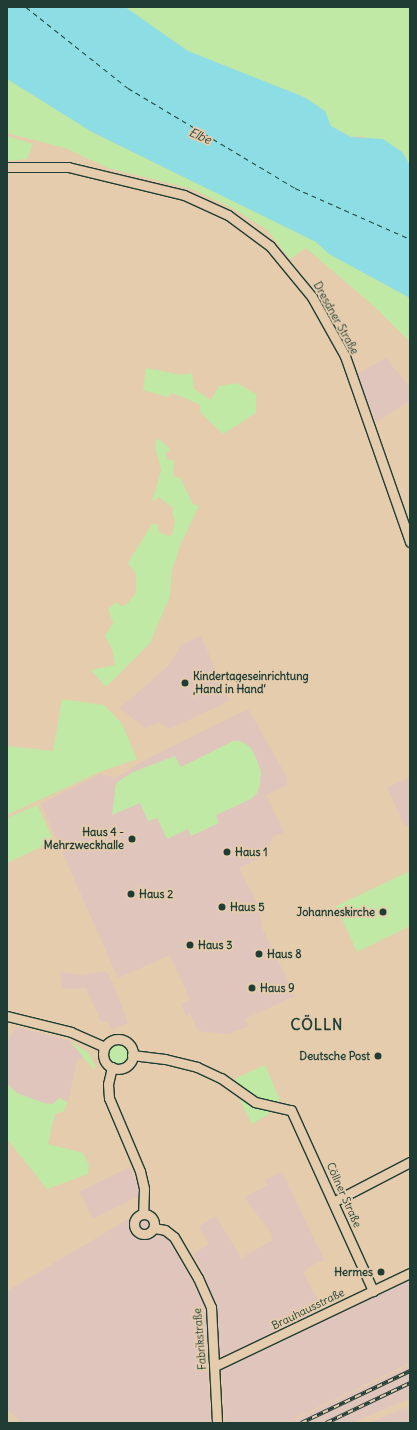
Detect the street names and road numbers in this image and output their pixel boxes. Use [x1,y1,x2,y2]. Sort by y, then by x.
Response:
street label: Dresdner Straße [311,279,361,357]
street label: Cöllner Straße [324,1160,364,1230]
street label: Brauhausstraße [269,1286,347,1332]
street label: Fabrikstraße [191,1308,209,1370]

